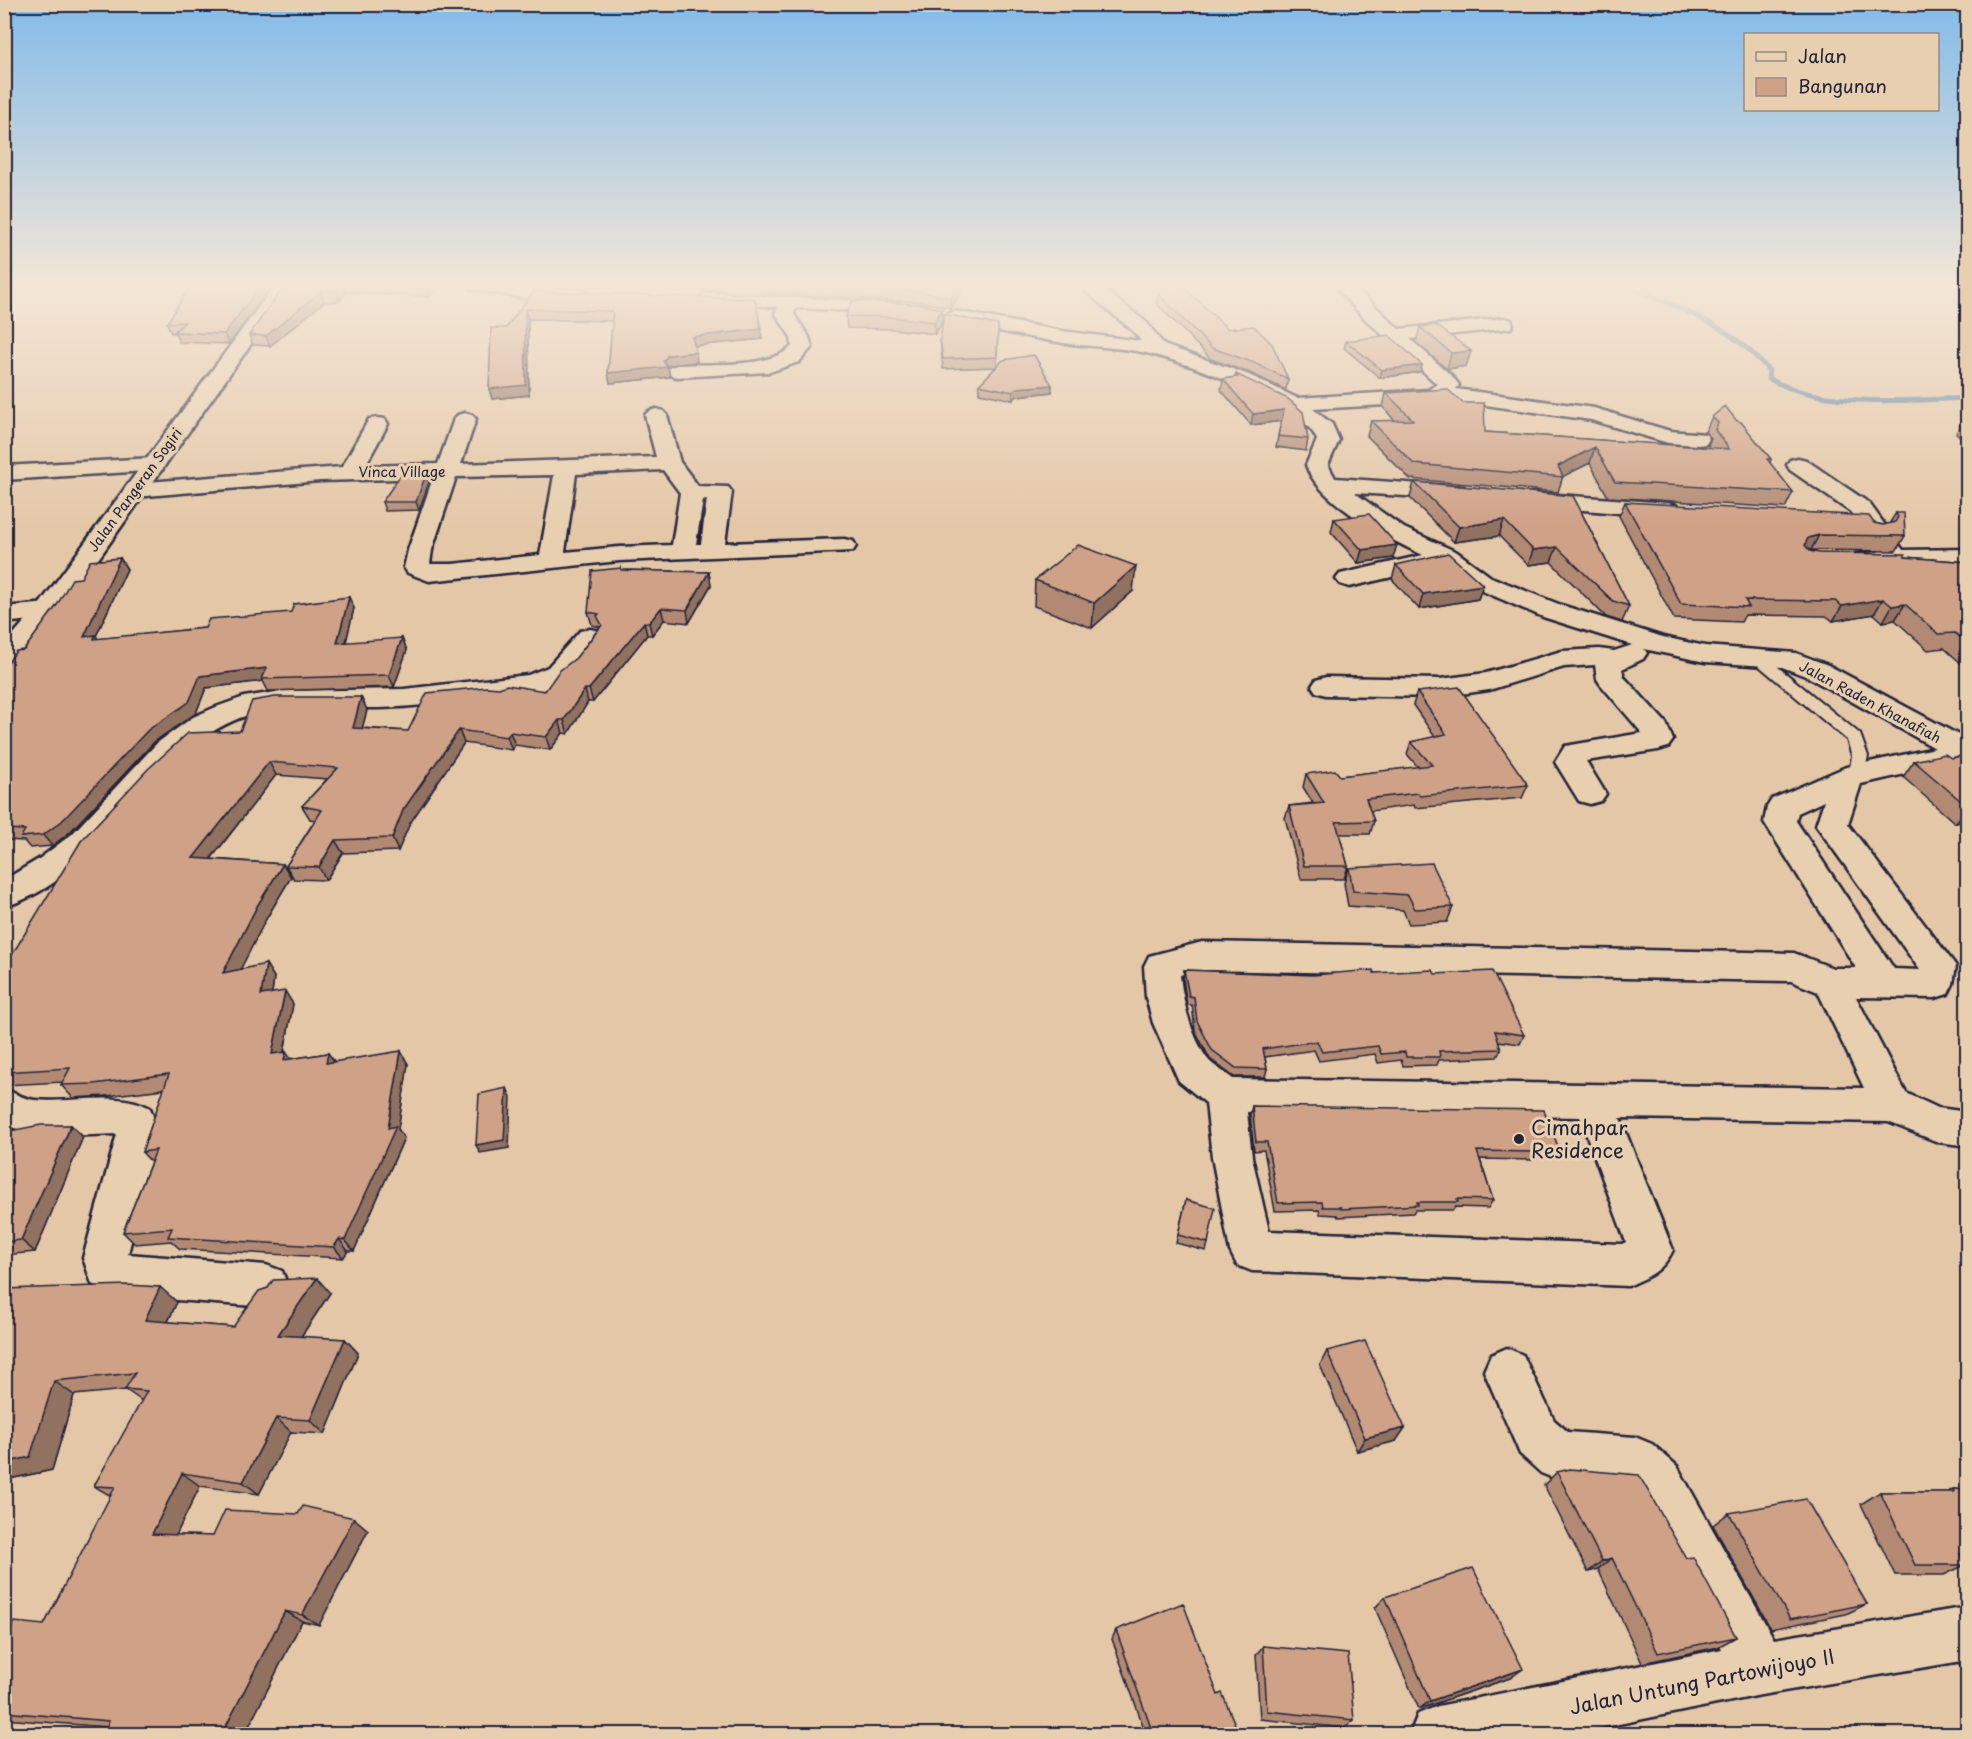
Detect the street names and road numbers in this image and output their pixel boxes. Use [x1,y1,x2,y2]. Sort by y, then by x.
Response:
street label: Jalan Pangeran Sogiri [82,423,187,556]
street label: Vinca Village [359,461,445,482]
street label: Jalan Raden Khanafiah [1796,655,1945,748]
street label: Jalan Untung Partowijoyo II [1567,1641,1837,1721]

